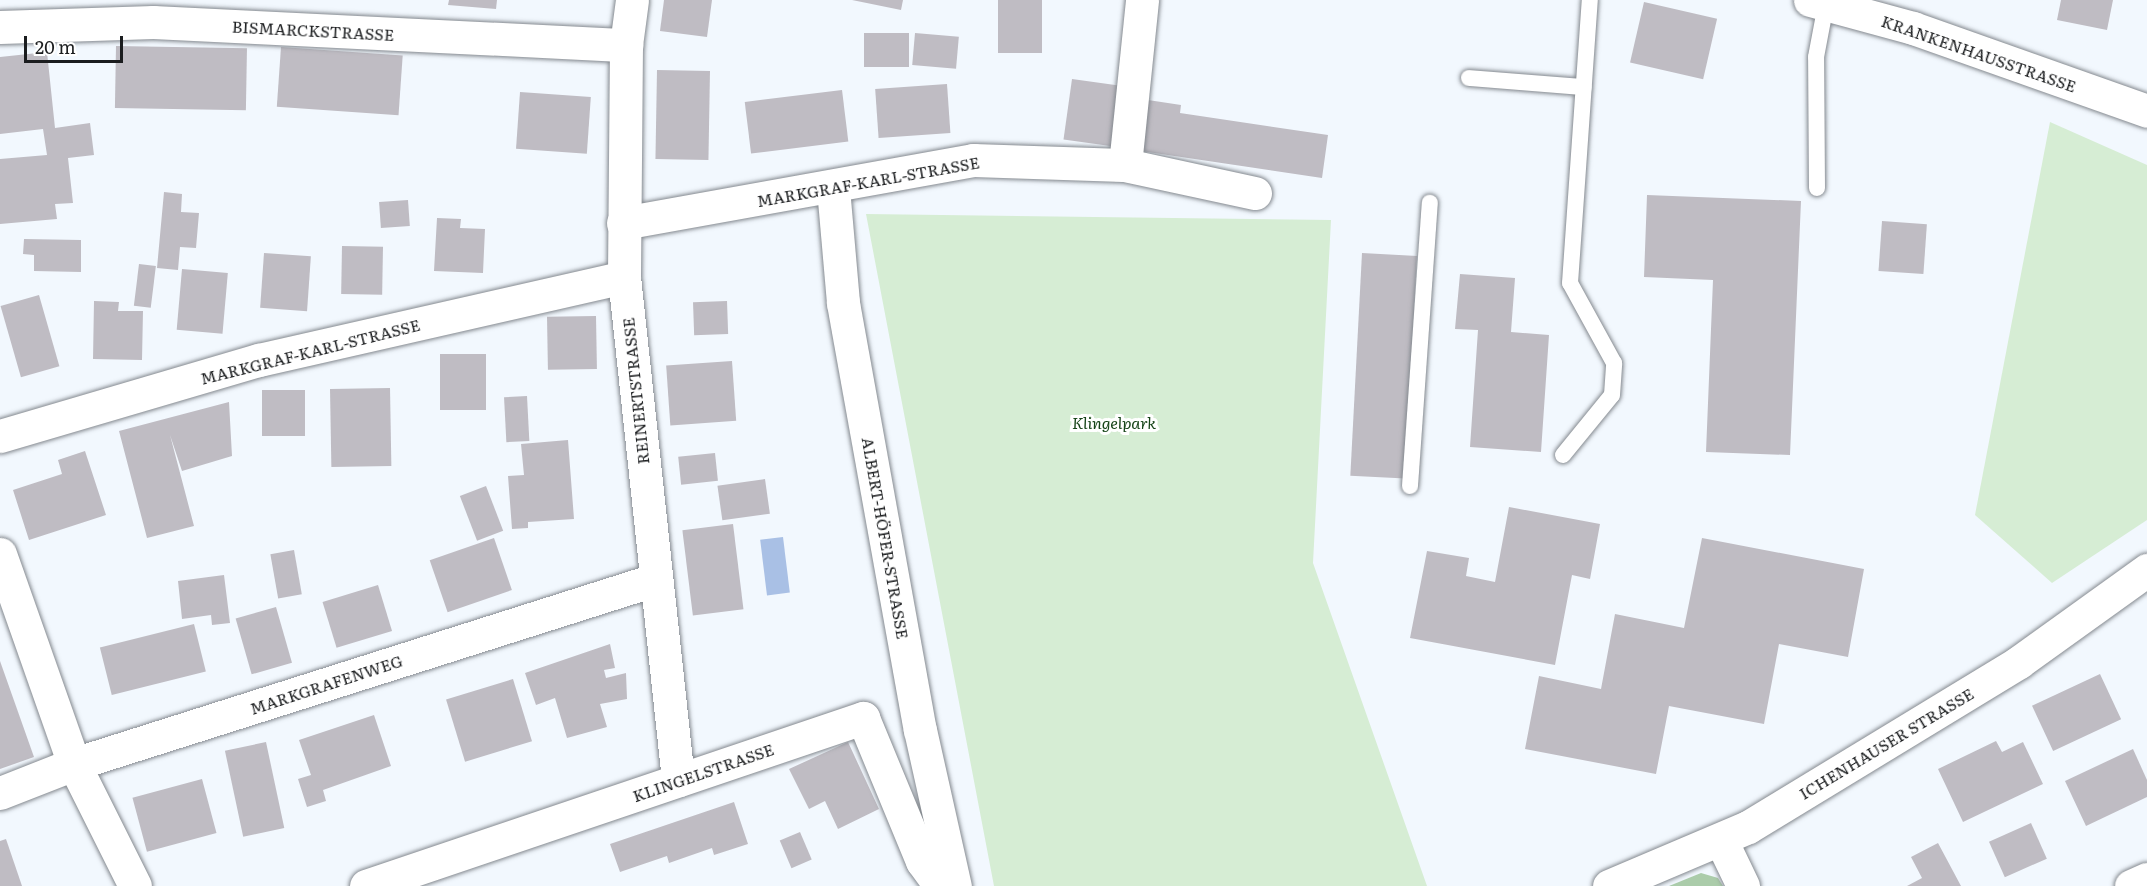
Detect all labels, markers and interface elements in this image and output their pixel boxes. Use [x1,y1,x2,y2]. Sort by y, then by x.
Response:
street label: KRANKENHAUSSTRASSE [1879,11,2079,95]
street label: BISMARCKSTRASSE [231,16,395,44]
scale bar [27,24,126,62]
text: 20 m [35,33,76,60]
street label: MARKGRAF-KARL-STRASSE [755,152,981,210]
street label: MARKGRAF-KARL-STRASSE [198,314,422,388]
street label: REINERTSTRASSE [618,317,652,465]
park label: Klingelpark [1072,412,1156,432]
street label: ALBERT-HÖFER-STRASSE [859,436,913,640]
street label: MARKGRAFENWEG [247,650,405,718]
street label: ICHENHAUSER STRASSE [1795,683,1977,803]
street label: KLINGELSTRASSE [630,739,776,805]

